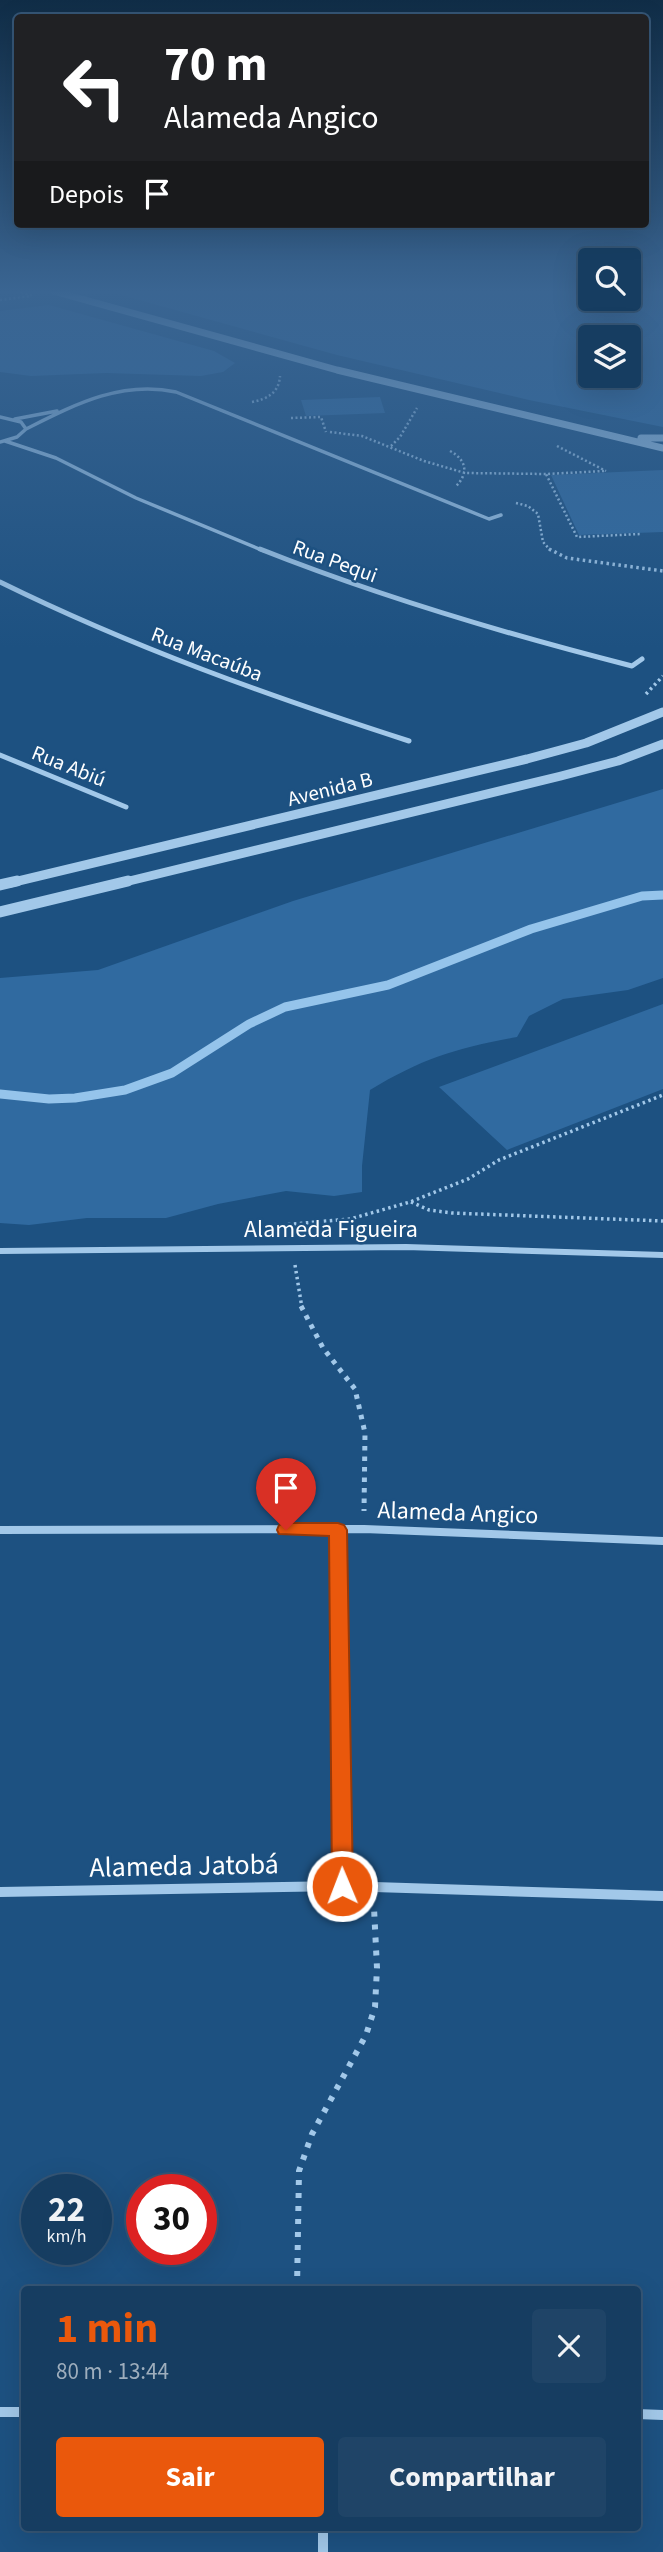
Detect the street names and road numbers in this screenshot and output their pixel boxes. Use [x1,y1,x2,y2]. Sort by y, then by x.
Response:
street label: Rua Pequi [288,532,382,590]
street label: Rua Macaúba [147,619,267,689]
street label: Rua Abiú [27,738,111,794]
street label: Avenida B [284,764,376,814]
street label: Alameda Figueira [244,1212,418,1247]
street label: Alameda Angico [377,1493,539,1533]
street label: Alameda Jatobá [89,1844,279,1888]

